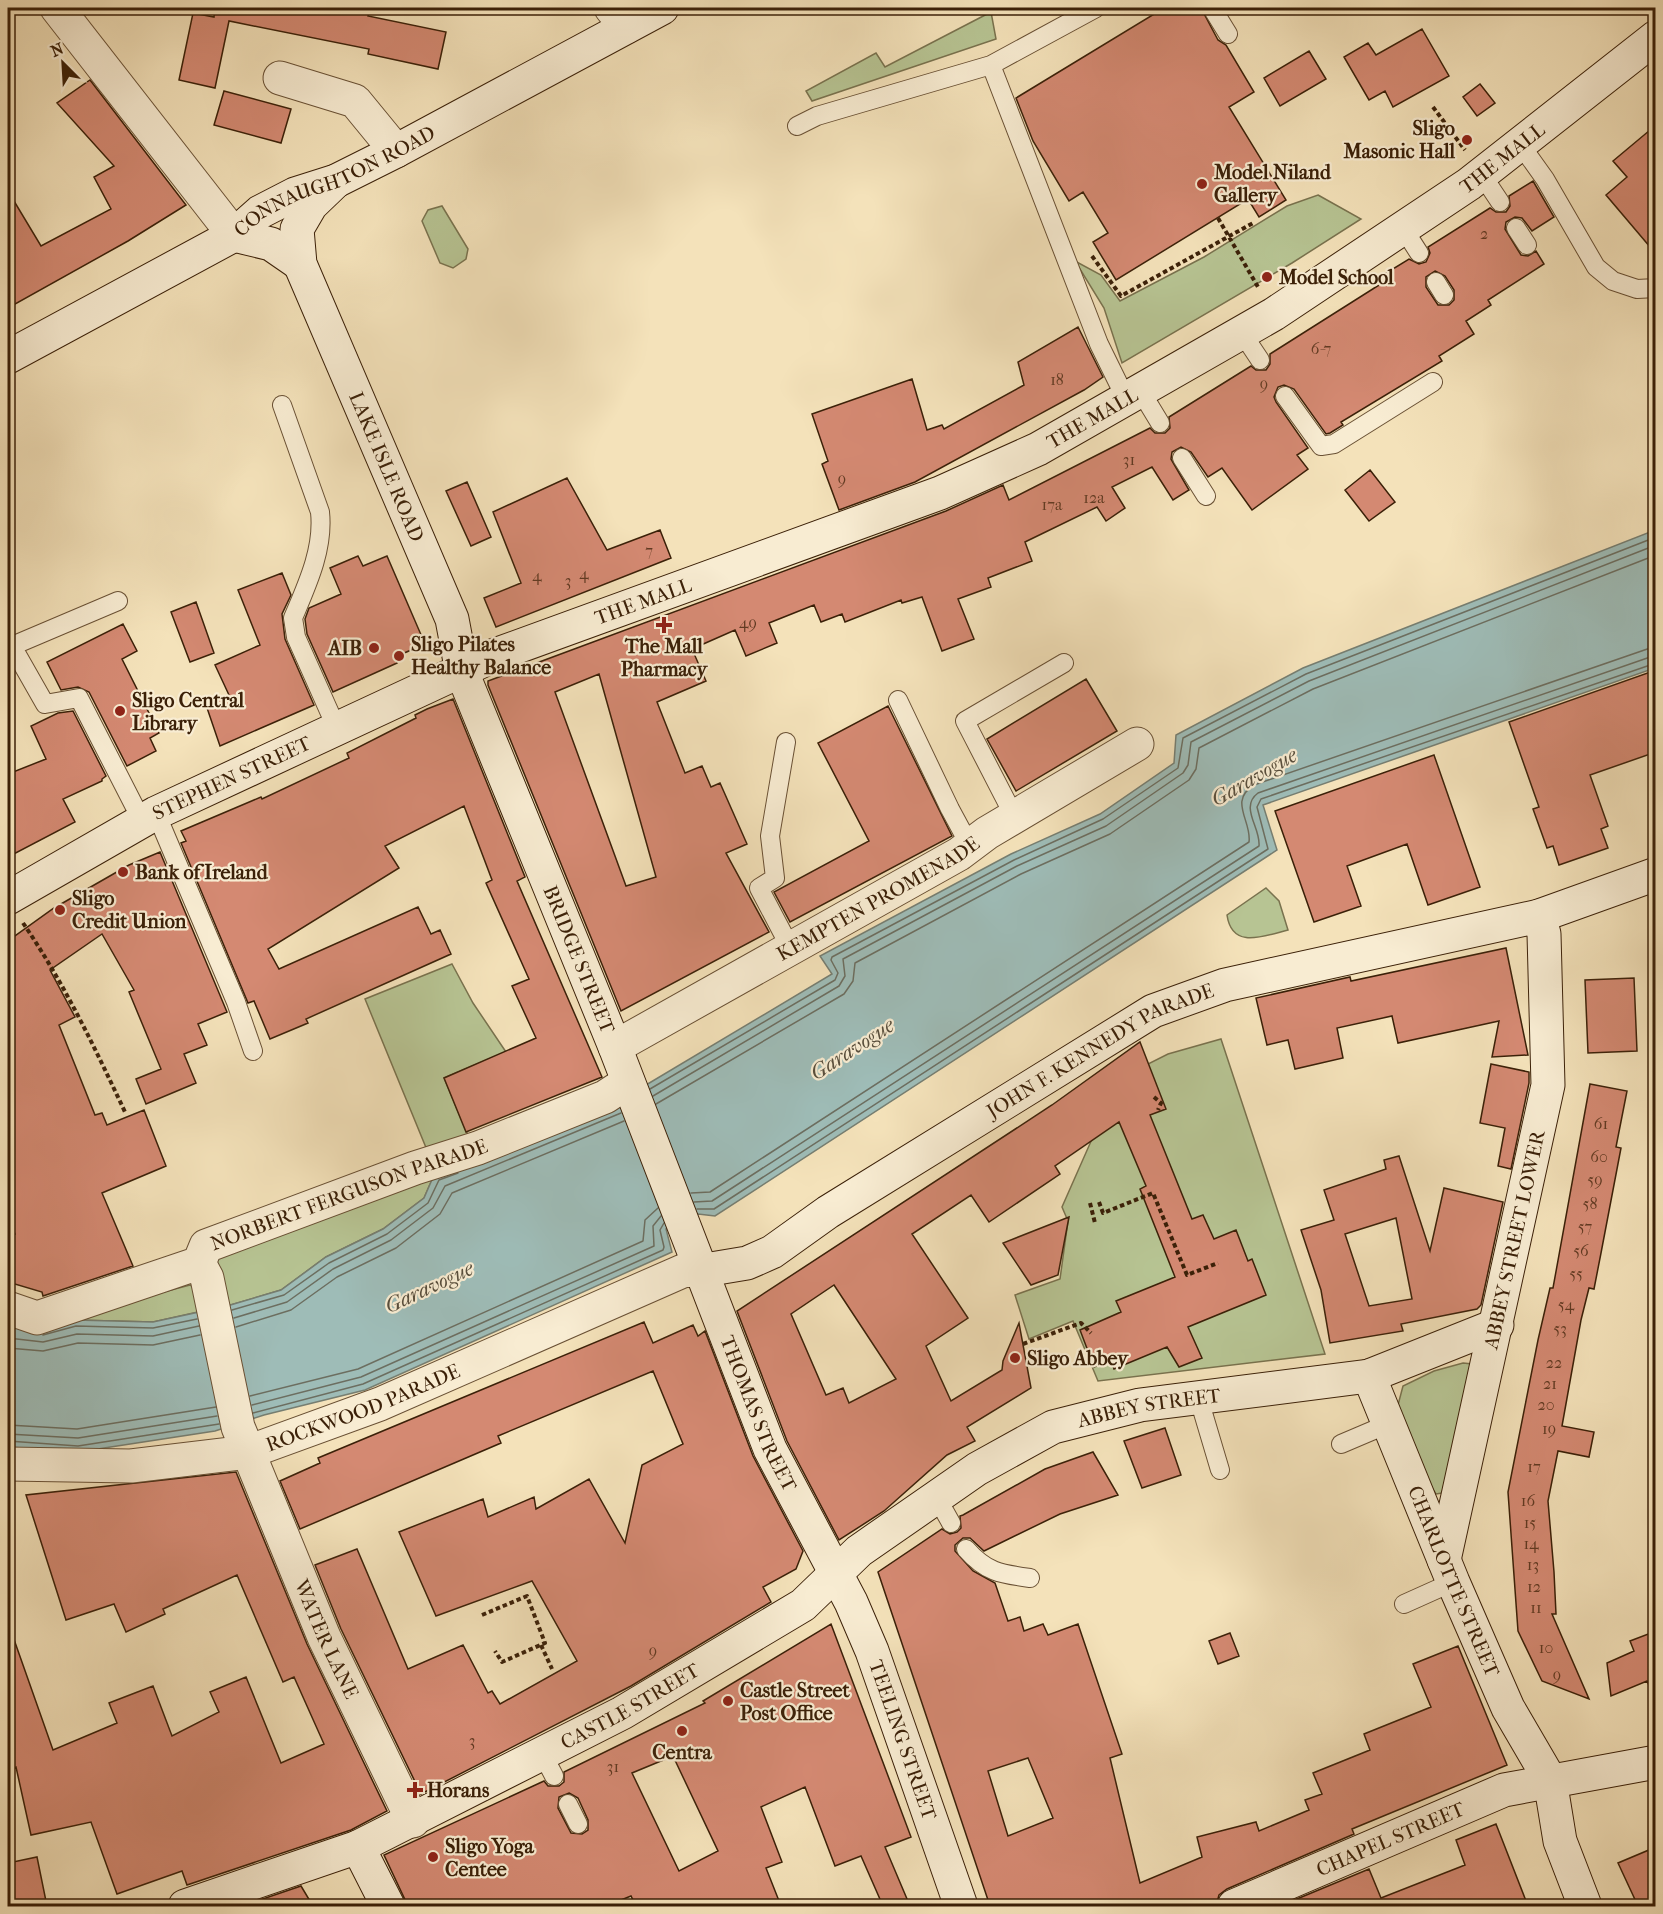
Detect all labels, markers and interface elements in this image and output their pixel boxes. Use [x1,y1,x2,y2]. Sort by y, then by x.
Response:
north arrow [33,33,93,93]
text: N [48,38,67,61]
place label: Sligo Masonic Hall [1342,117,1455,163]
street label: THE MALL [1456,118,1549,199]
street label: CONNAUGHTON ROAD [229,121,439,242]
marker: Sligo Masonic Hall [1460,133,1474,147]
place label: Model Niland Gallery [1213,161,1332,207]
marker: Model Niland Gallery [1195,177,1209,191]
house number: 2 [1480,224,1488,243]
place label: Model School [1278,266,1394,289]
marker: Model School [1260,270,1274,284]
house number: 6-7 [1311,339,1332,358]
house number: 18 [1050,370,1064,389]
house number: 9 [1260,374,1268,393]
street label: THE MALL [1043,383,1142,454]
street label: LAKE ISLE ROAD [344,388,429,545]
house number: 31 [1123,450,1135,469]
house number: 9 [838,469,846,488]
house number: 12a [1083,488,1105,507]
house number: 17a [1042,495,1063,514]
house number: 7 [645,541,653,560]
house number: 4 [579,564,589,583]
house number: 4 [532,566,542,585]
house number: 3 [565,571,571,590]
street label: THE MALL [592,574,694,630]
house number: 49 [739,613,757,632]
marker: The Mall Pharmacy [657,618,671,632]
place label: Sligo Pilates Healthy Balance [411,633,551,679]
place label: The Mall Pharmacy [621,635,708,681]
place label: AIB [326,637,362,660]
marker: AIB [367,641,381,655]
marker: Sligo Pilates Healthy Balance [392,649,406,663]
place label: Sligo Central Library [132,689,244,735]
marker: Sligo Central Library [113,704,127,718]
street label: STEPHEN STREET [149,731,315,825]
water label: Garavogue [1207,743,1302,811]
street label: KEMPTEN PROMENADE [773,832,984,966]
place label: Bank of Ireland [135,861,269,884]
marker: Bank of Ireland [116,865,130,879]
street label: BRIDGE STREET [538,882,619,1037]
place label: Sligo Credit Union [72,887,187,933]
marker: Sligo Credit Union [53,903,67,917]
street label: JOHN F. KENNEDY PARADE [981,979,1217,1124]
water label: Garavogue [806,1013,899,1085]
house number: 61 [1594,1114,1608,1133]
street label: ABBEY STREET LOWER [1479,1127,1550,1352]
street label: NORBERT FERGUSON PARADE [207,1134,491,1255]
house number: 60 [1590,1147,1608,1166]
house number: 59 [1587,1170,1603,1189]
house number: 58 [1583,1194,1597,1213]
house number: 57 [1578,1217,1593,1236]
house number: 56 [1573,1241,1589,1260]
water label: Garavogue [381,1256,478,1318]
house number: 55 [1569,1264,1583,1283]
house number: 54 [1558,1295,1575,1314]
house number: 53 [1553,1319,1567,1338]
street label: THOMAS STREET [715,1332,801,1496]
place label: Sligo Abbey [1027,1347,1129,1370]
marker: Sligo Abbey [1008,1351,1022,1365]
house number: 22 [1546,1353,1562,1372]
street label: ROCKWOOD PARADE [263,1359,464,1456]
house number: 21 [1543,1374,1557,1393]
street label: ABBEY STREET [1074,1384,1222,1433]
house number: 20 [1537,1395,1555,1414]
house number: 19 [1542,1419,1556,1438]
house number: 17 [1527,1457,1541,1476]
street label: CHARLOTTE STREET [1403,1483,1504,1681]
house number: 16 [1521,1491,1535,1510]
house number: 15 [1524,1513,1536,1532]
house number: 14 [1523,1534,1539,1553]
house number: 13 [1527,1555,1539,1574]
street label: WATER LANE [289,1575,363,1703]
house number: 12 [1527,1577,1541,1596]
house number: 11 [1530,1598,1542,1617]
house number: 10 [1539,1638,1553,1657]
house number: 9 [649,1641,657,1660]
street label: TEELING STREET [864,1657,941,1823]
street label: CASTLE STREET [557,1658,704,1754]
house number: 9 [1553,1665,1561,1684]
place label: Castle Street Post Office [740,1679,850,1725]
marker: Castle Street Post Office [721,1694,735,1708]
marker: Centra [675,1724,689,1738]
house number: 3 [469,1731,475,1750]
place label: Centra [652,1741,713,1764]
house number: 31 [607,1757,619,1776]
place label: Horans [427,1779,490,1802]
marker: Horans [408,1783,422,1797]
street label: CHAPEL STREET [1313,1797,1468,1881]
place label: Sligo Yoga Centee [445,1835,534,1881]
marker: Sligo Yoga Centee [426,1850,440,1864]

